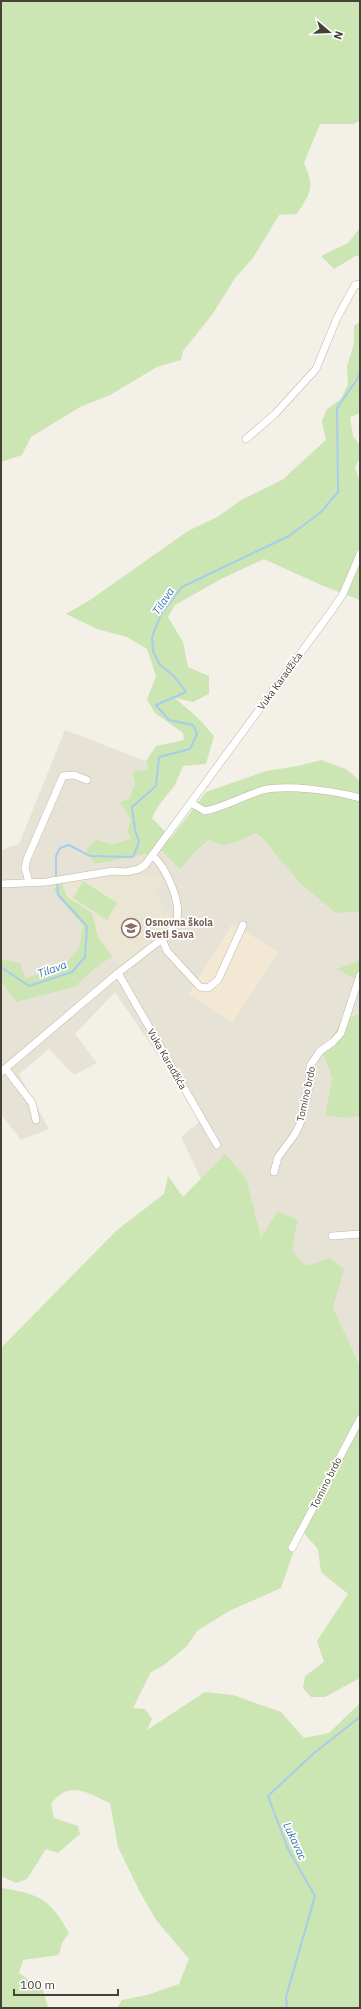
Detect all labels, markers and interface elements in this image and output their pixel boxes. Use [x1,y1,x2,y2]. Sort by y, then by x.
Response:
north arrow [309,12,349,52]
text: N [331,29,346,41]
water label: Tilava [149,585,177,617]
street label: Vuka Karadžića [255,649,306,712]
place label: Osnovna škola Sveti Sava [145,916,213,941]
school or university icon: Osnovna škola Sveti Sava [120,917,142,939]
water label: Tilava [36,957,68,981]
street label: Vuka Karadžića [144,1026,190,1092]
street label: Tomino brdo [294,1065,318,1123]
street label: Tomino brdo [307,1455,345,1511]
water label: Lukavac [280,1820,310,1863]
scale bar [14,1971,118,1997]
text: 100 m [20,1977,55,1992]

